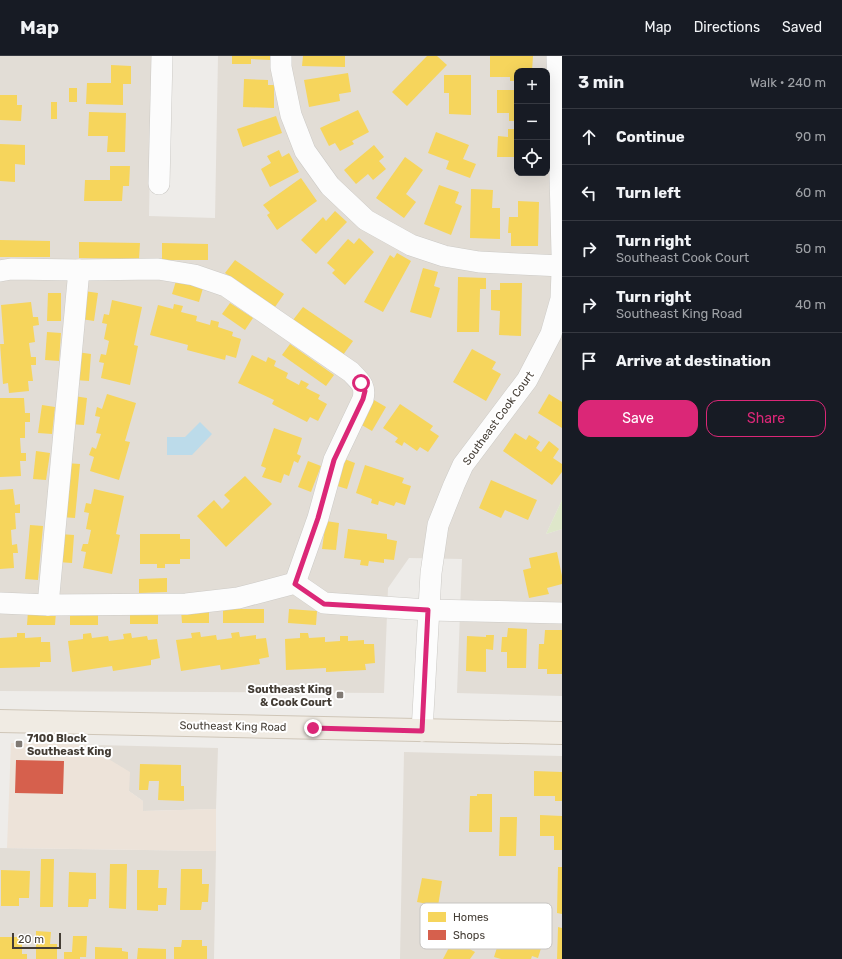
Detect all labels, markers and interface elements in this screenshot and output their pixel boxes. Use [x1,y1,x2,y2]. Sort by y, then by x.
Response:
text: Map [20,16,59,39]
text: Map [645,19,672,36]
text: Directions [694,19,760,36]
text: Saved [782,19,822,36]
map controls [514,68,550,176]
button: + [514,68,550,104]
text: 3 min [578,72,624,92]
text: Walk · 240 m [750,75,826,90]
button: − [514,104,550,140]
icon: ahead [578,126,600,148]
text: Continue [616,128,685,146]
text: 90 m [795,129,826,144]
button: locate [514,140,550,176]
icon: left [578,182,600,204]
text: Turn left [616,184,681,202]
text: 60 m [795,185,826,200]
text: Turn right [616,232,691,250]
icon: right [578,238,600,260]
text: 50 m [795,241,826,256]
text: Southeast Cook Court [616,250,749,265]
text: Turn right [616,288,691,306]
icon: right [578,294,600,316]
text: 40 m [795,297,826,312]
text: Southeast King Road [616,306,742,321]
icon: arrive [578,350,600,372]
text: Arrive at destination [616,352,771,370]
street label: Southeast Cook Court [460,368,537,468]
route start [352,374,370,392]
button: Save [578,400,698,437]
button: Share [706,400,826,437]
place label: Southeast King & Cook Court [248,683,332,709]
marker: Southeast King & Cook Court [335,690,345,700]
street label: Southeast King Road [179,719,287,734]
route end [304,719,322,737]
place label: 7100 Block Southeast King [27,732,111,758]
marker: 7100 Block Southeast King [14,739,24,749]
legend [420,903,552,949]
text: Homes [453,911,489,924]
text: Shops [453,929,485,942]
scale bar [12,931,61,950]
text: 20 m [18,933,44,946]

